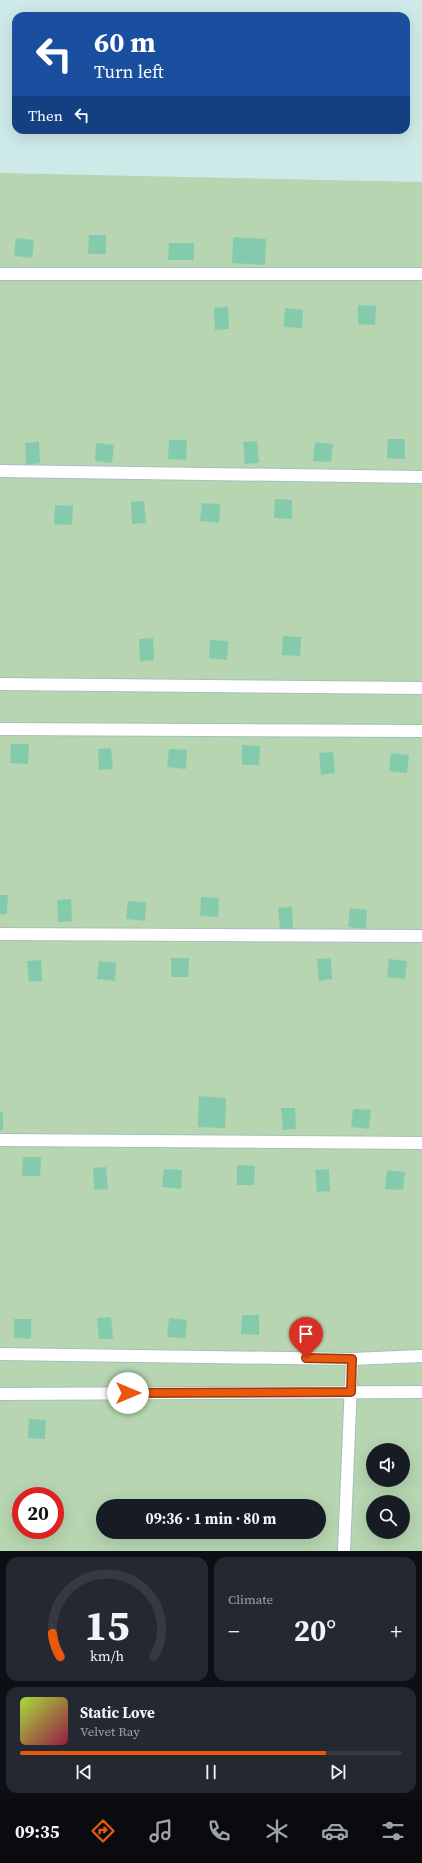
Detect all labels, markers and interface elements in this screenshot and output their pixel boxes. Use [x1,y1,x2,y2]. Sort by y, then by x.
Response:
text: 60 m [94,23,156,61]
icon: left [28,28,80,80]
text: Turn left [94,59,164,84]
icon: left [71,104,93,126]
text: Then [28,105,63,126]
pin [289,1317,323,1358]
icon: arrive [295,1323,317,1345]
position arrow [107,1372,149,1414]
map controls [366,1443,410,1539]
button: sound [366,1443,410,1487]
speed limit sign: 20 [12,1487,64,1539]
button: search [366,1495,410,1539]
text: 09:36 · 1 min · 80 m [146,1508,276,1529]
text: Climate [228,1591,273,1608]
text: 15 [84,1597,130,1654]
text: 20° [294,1610,336,1651]
text: − [228,1616,240,1646]
text: + [390,1616,402,1646]
text: km/h [90,1646,124,1666]
text: Static Love [80,1702,155,1723]
text: Velvet Ray [80,1723,140,1740]
icon: previous [73,1761,95,1783]
icon: pause [200,1761,222,1783]
icon: next [327,1761,349,1783]
icon: directions [89,1817,117,1845]
icon: music [147,1817,175,1845]
icon: phone [205,1817,233,1845]
icon: climate [263,1817,291,1845]
icon: car [321,1817,349,1845]
icon: filters [379,1817,407,1845]
text: 09:35 [15,1819,59,1844]

